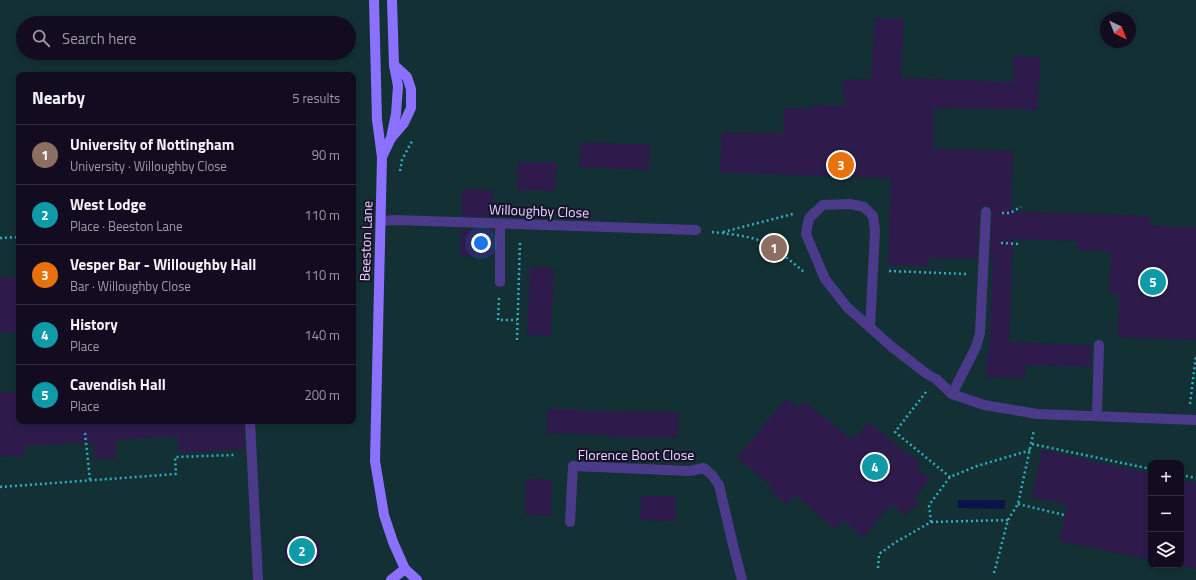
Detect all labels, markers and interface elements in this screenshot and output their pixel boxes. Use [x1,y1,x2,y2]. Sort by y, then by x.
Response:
north arrow [1100,12,1136,48]
search box [16,16,356,60]
icon: search [30,27,52,49]
text: Search here [62,27,136,50]
text: Nearby [32,85,85,111]
text: 5 results [292,88,340,108]
text: University of Nottingham [70,133,234,156]
text: 1 [41,145,49,165]
text: 90 m [312,145,340,165]
pin: 3 [828,150,854,180]
text: University · Willoughby Close [70,156,227,176]
text: West Lodge [70,193,146,216]
street label: Willoughby Close [488,198,590,223]
street label: Beeston Lane [354,200,377,282]
text: 2 [41,205,49,225]
text: 110 m [304,205,340,225]
text: Place · Beeston Lane [70,216,183,236]
your location [471,233,491,253]
pin: 1 [761,233,787,263]
text: Vesper Bar - Willoughby Hall [70,253,256,276]
text: 3 [41,265,49,285]
text: 110 m [304,265,340,285]
pin: 5 [1140,267,1166,297]
text: Bar · Willoughby Close [70,276,191,296]
text: History [70,313,118,336]
text: 4 [41,325,49,345]
text: 140 m [304,325,340,345]
text: Place [70,336,99,356]
text: Cavendish Hall [70,373,166,396]
text: 5 [41,385,49,405]
text: 200 m [304,385,340,405]
text: Place [70,396,99,416]
street label: Florence Boot Close [578,444,694,465]
pin: 4 [862,452,888,482]
map controls [1148,460,1184,568]
button: + [1148,460,1184,496]
button: − [1148,496,1184,532]
button: layers [1148,532,1184,568]
pin: 2 [289,536,315,566]

